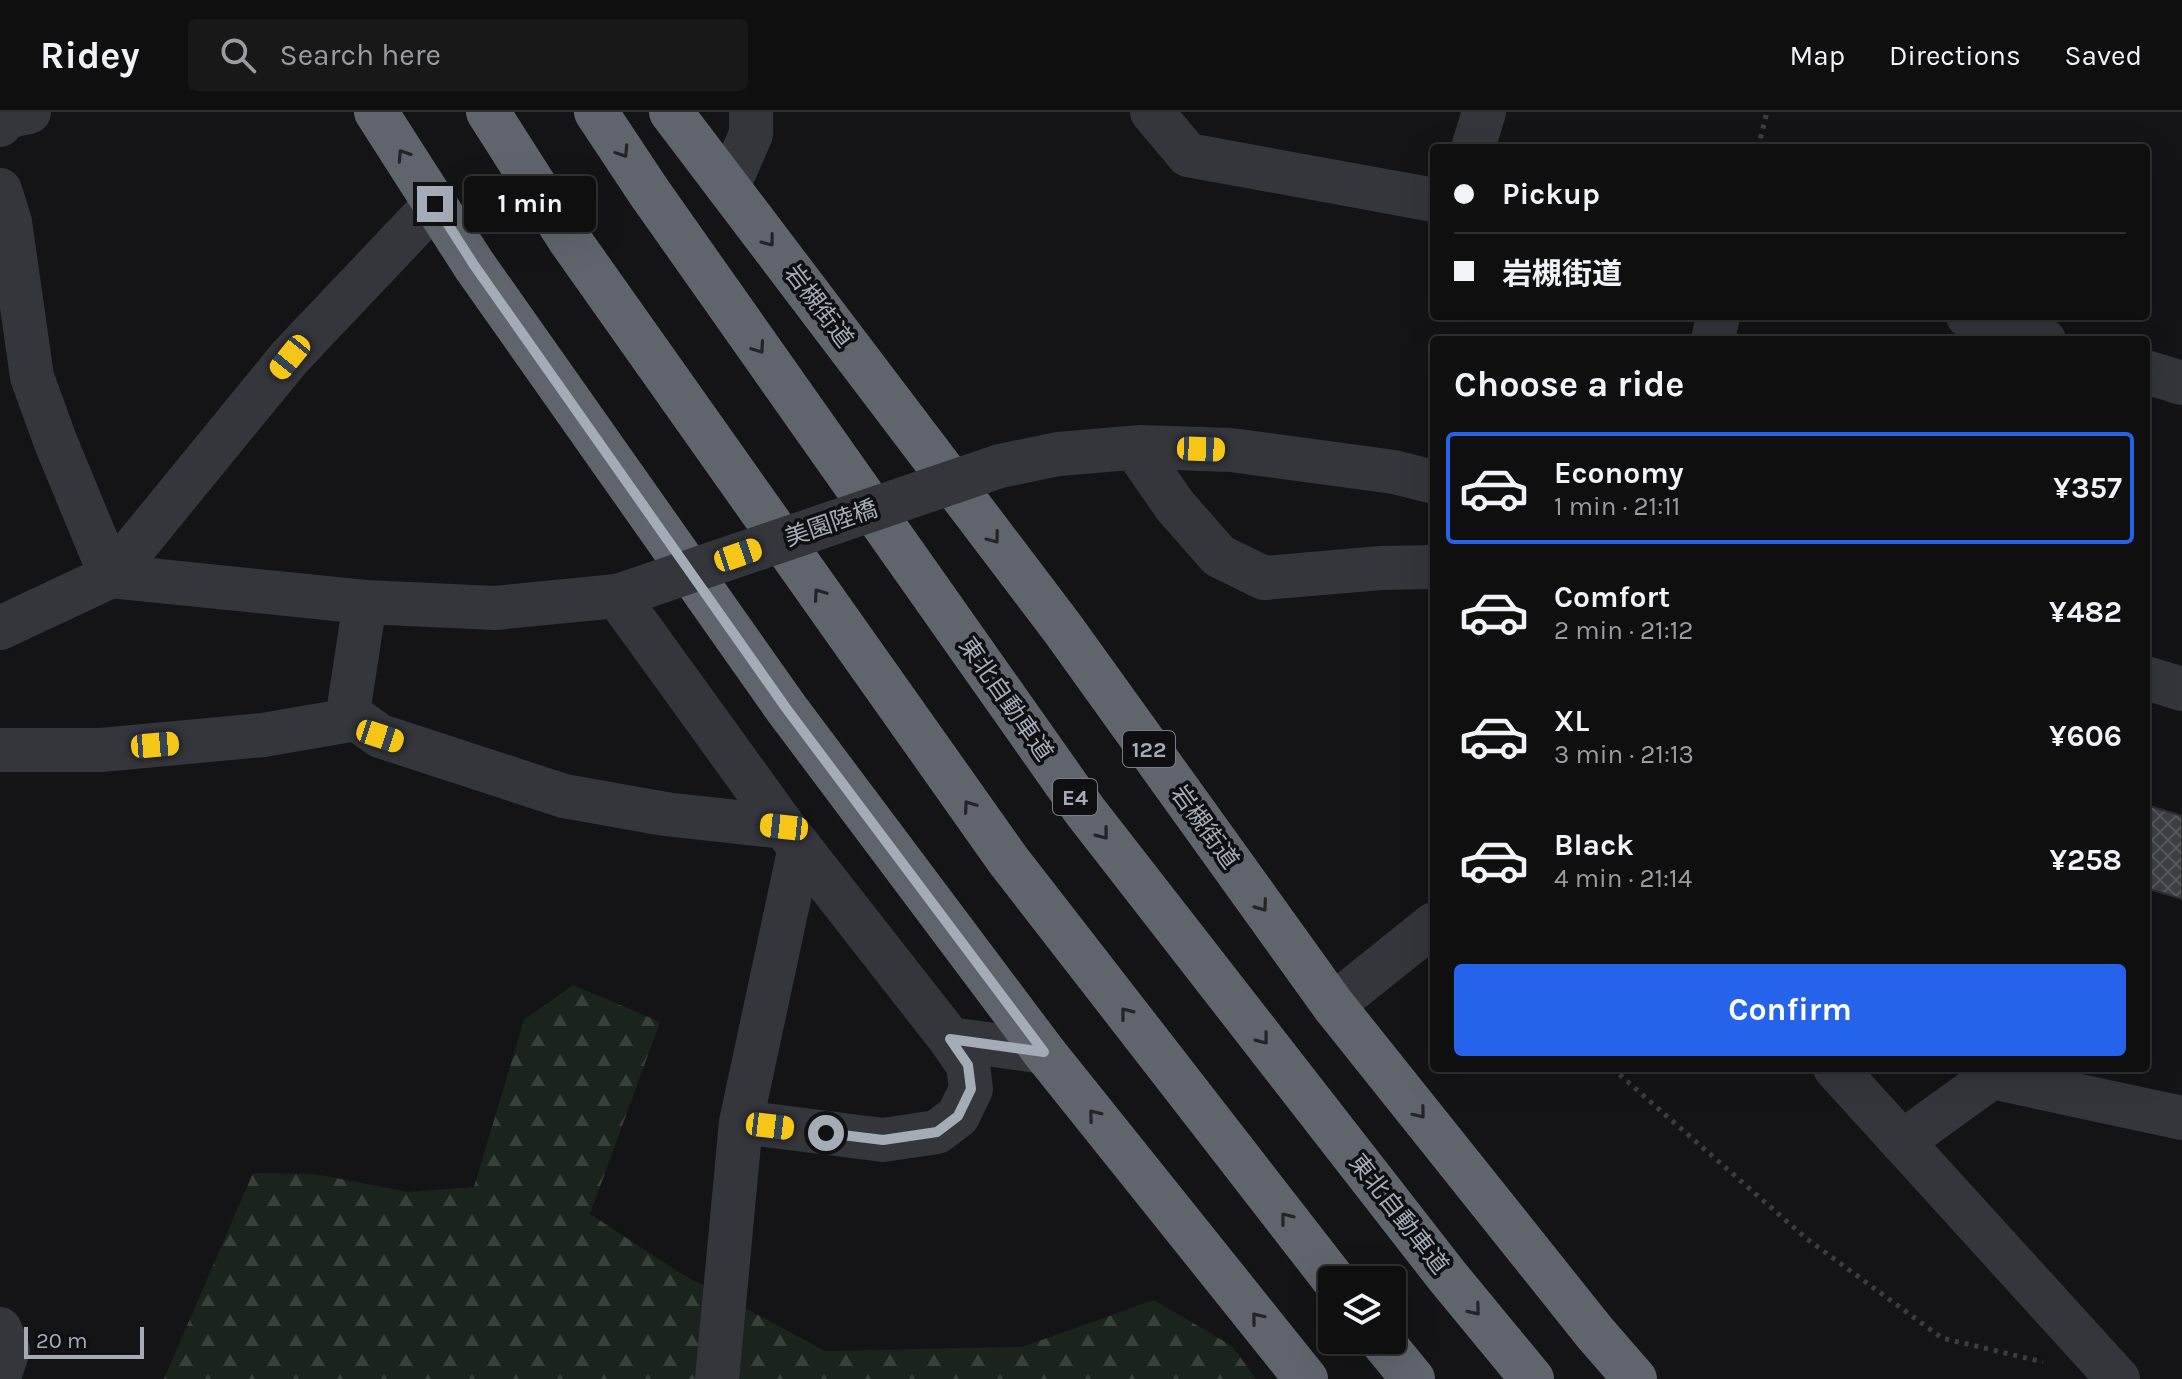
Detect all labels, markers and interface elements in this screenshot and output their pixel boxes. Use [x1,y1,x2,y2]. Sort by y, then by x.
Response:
search box [188,19,748,91]
text: Ridey [40,33,140,78]
icon: search [216,33,260,77]
text: Search here [280,37,441,73]
text: Map [1790,39,1845,72]
text: Directions [1889,39,2021,72]
text: Saved [2065,39,2142,72]
one-way arrow [613,144,628,158]
one-way arrow [398,149,413,163]
callout: 1 min [463,176,595,232]
text: Pickup [1502,176,1600,212]
route end [417,186,453,222]
text: 1 min [497,188,563,219]
one-way arrow [760,232,774,247]
text: 岩槻街道 [1502,256,1622,292]
street label: 岩槻街道 [779,259,859,353]
car [266,331,314,383]
one-way arrow [749,339,764,353]
text: Choose a ride [1454,363,1684,405]
car [1177,436,1225,462]
icon: car [1458,452,1530,524]
text: Economy [1554,455,1684,491]
text: ¥357 [2053,470,2122,506]
text: 1 min · 21:11 [1554,491,1680,522]
street label: 美園陸橋 [781,494,881,552]
one-way arrow [984,529,998,543]
car [711,536,765,574]
icon: car [1458,576,1530,648]
text: Comfort [1554,579,1670,615]
one-way arrow [814,588,829,602]
text: ¥482 [2049,594,2122,630]
text: 2 min · 21:12 [1554,615,1693,646]
street label: 東北自動車道 [953,632,1059,766]
icon: car [1458,700,1530,772]
text: XL [1554,703,1589,739]
car [353,717,407,755]
text: ¥606 [2049,718,2122,754]
car [130,731,180,759]
road number: 122 [1123,731,1175,767]
text: 3 min · 21:13 [1554,739,1694,770]
road number: E4 [1053,779,1097,815]
street label: 岩槻街道 [1165,780,1245,874]
one-way arrow [964,800,979,815]
car [759,813,809,841]
icon: car [1458,824,1530,896]
one-way arrow [1093,825,1108,839]
text: Black [1554,827,1634,863]
text: ¥258 [2049,842,2122,878]
text: 4 min · 21:14 [1554,863,1692,894]
one-way arrow [1252,898,1267,912]
button: Confirm [1454,964,2126,1056]
one-way arrow [1122,1007,1136,1022]
one-way arrow [1253,1031,1267,1045]
one-way arrow [1410,1104,1424,1119]
one-way arrow [1090,1109,1104,1124]
car [745,1111,795,1141]
route start [808,1115,844,1151]
street label: 東北自動車道 [1344,1149,1454,1279]
one-way arrow [1281,1212,1295,1227]
map controls [1318,1266,1406,1354]
button: layers [1318,1266,1406,1354]
one-way arrow [1465,1301,1480,1315]
one-way arrow [1252,1313,1267,1327]
scale bar [24,1323,144,1359]
text: 20 m [36,1328,88,1354]

